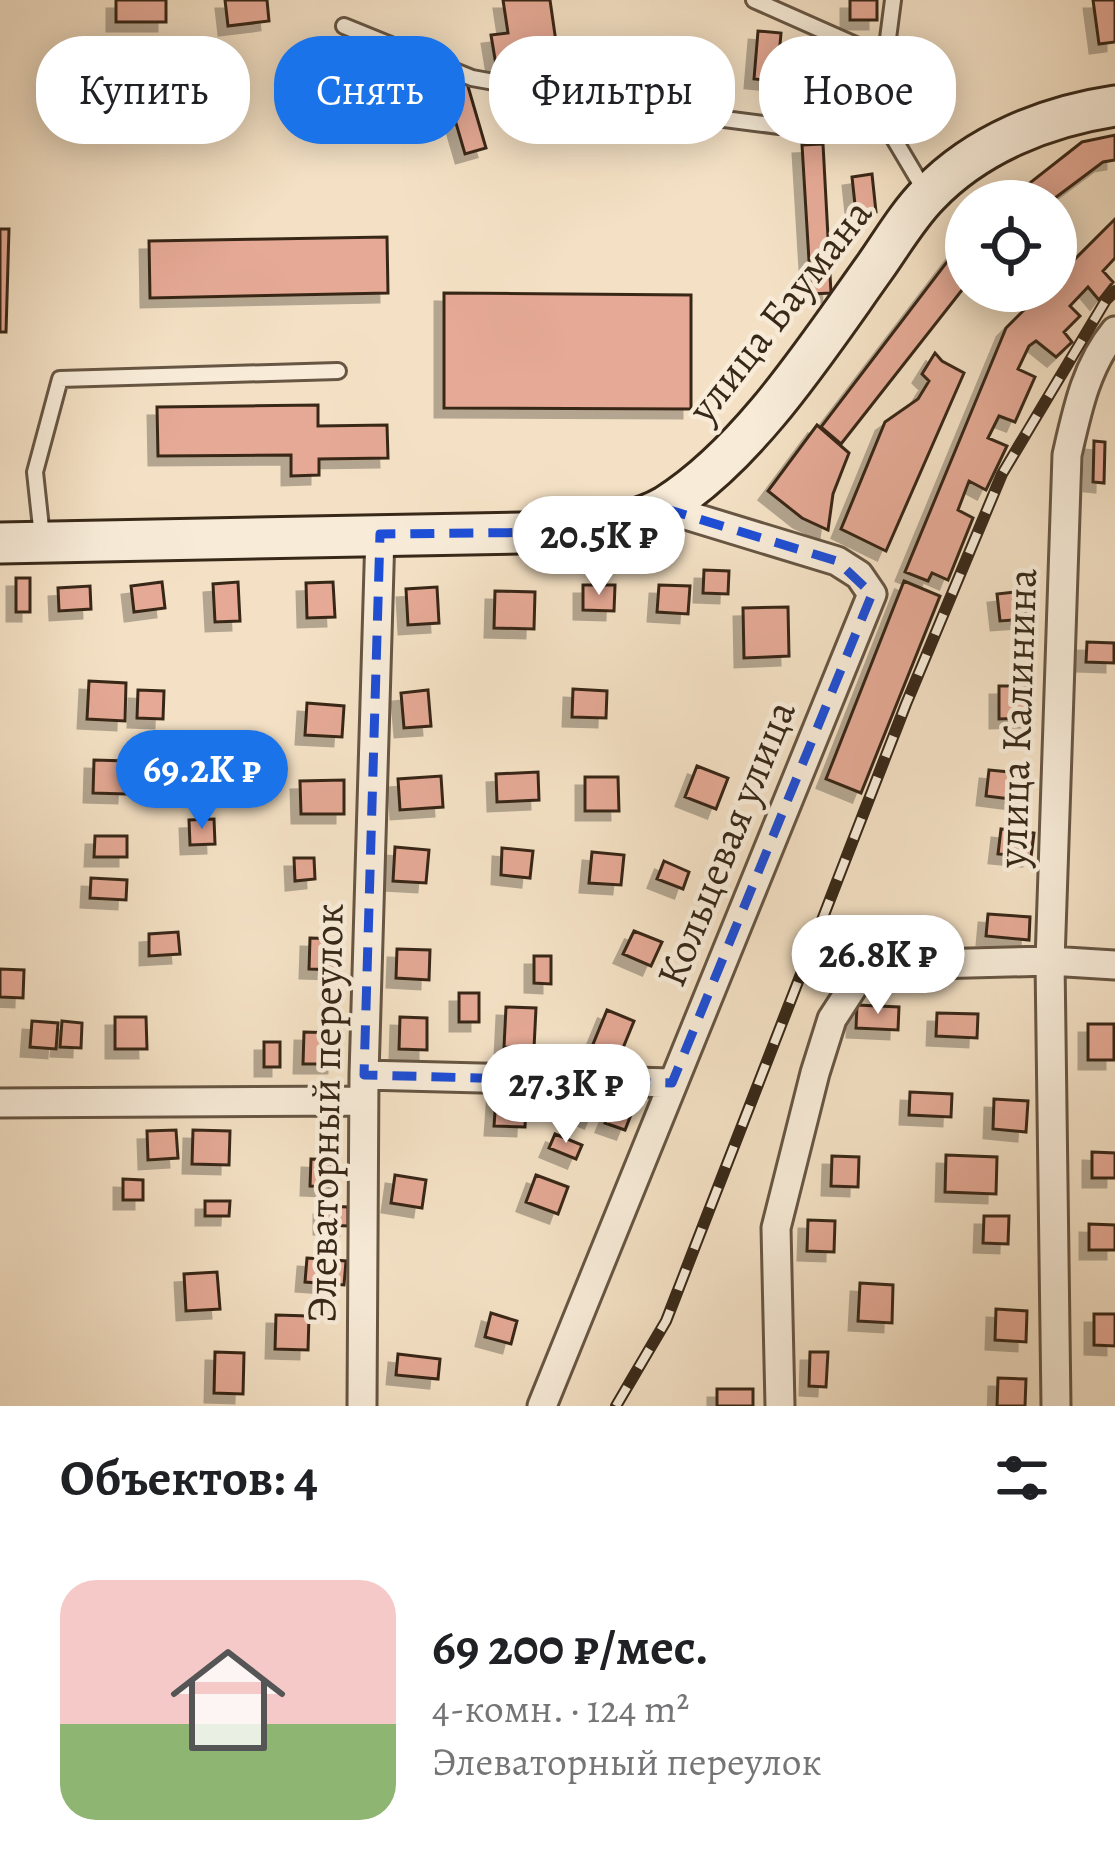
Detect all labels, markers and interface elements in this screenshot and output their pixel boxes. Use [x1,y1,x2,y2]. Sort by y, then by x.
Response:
chip: Купить [36,36,250,144]
chip: Снять [274,36,465,144]
chip: Фильтры [489,36,735,144]
chip: Новое [759,36,956,144]
map controls [945,180,1077,312]
button: locate [945,180,1077,312]
street label: улица Баумана [673,186,885,435]
pin: 20.5K ₽ [488,496,710,598]
text: 20.5K ₽ [540,508,658,561]
street label: улица Калинина [983,567,1050,870]
street label: Кольцевая улица [642,691,809,995]
pin: 69.2K ₽ [91,730,313,832]
text: 69.2K ₽ [143,742,261,795]
street label: Элеваторный переулок [292,903,357,1323]
pin: 26.8K ₽ [767,915,989,1017]
text: 26.8K ₽ [819,927,937,980]
pin: 27.3K ₽ [455,1044,677,1146]
text: 27.3K ₽ [508,1056,624,1109]
text: Объектов: 4 [60,1443,318,1513]
icon: filters [989,1445,1055,1511]
text: 69 200 ₽/мес. [432,1612,709,1682]
icon: home [156,1628,300,1772]
text: 4-комн. · 124 m² [432,1682,689,1735]
text: Элеваторный переулок [432,1735,822,1788]

